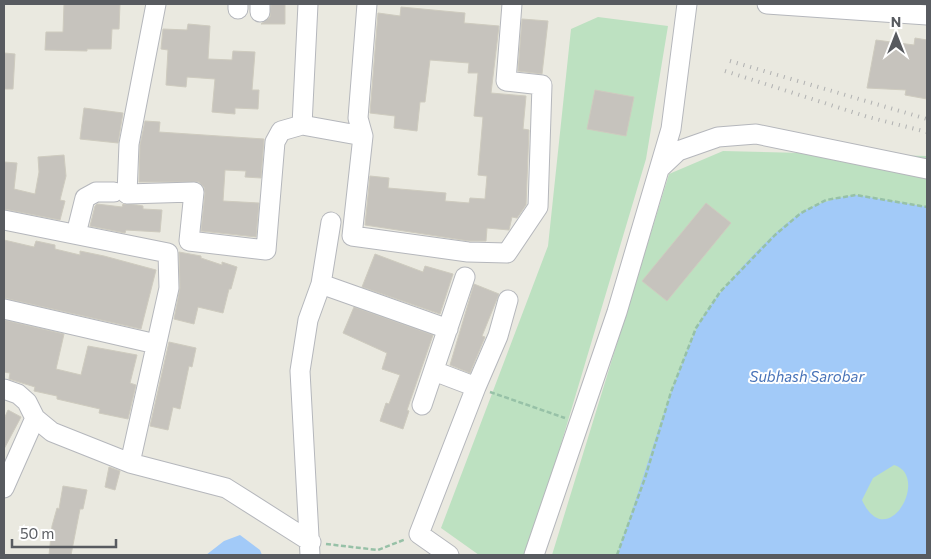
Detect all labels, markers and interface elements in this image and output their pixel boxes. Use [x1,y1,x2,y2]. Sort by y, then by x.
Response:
north arrow [871,10,921,60]
text: N [891,13,901,30]
water label: Subhash Sarobar [750,367,865,385]
scale bar [12,516,116,548]
text: 50 m [20,524,54,542]

